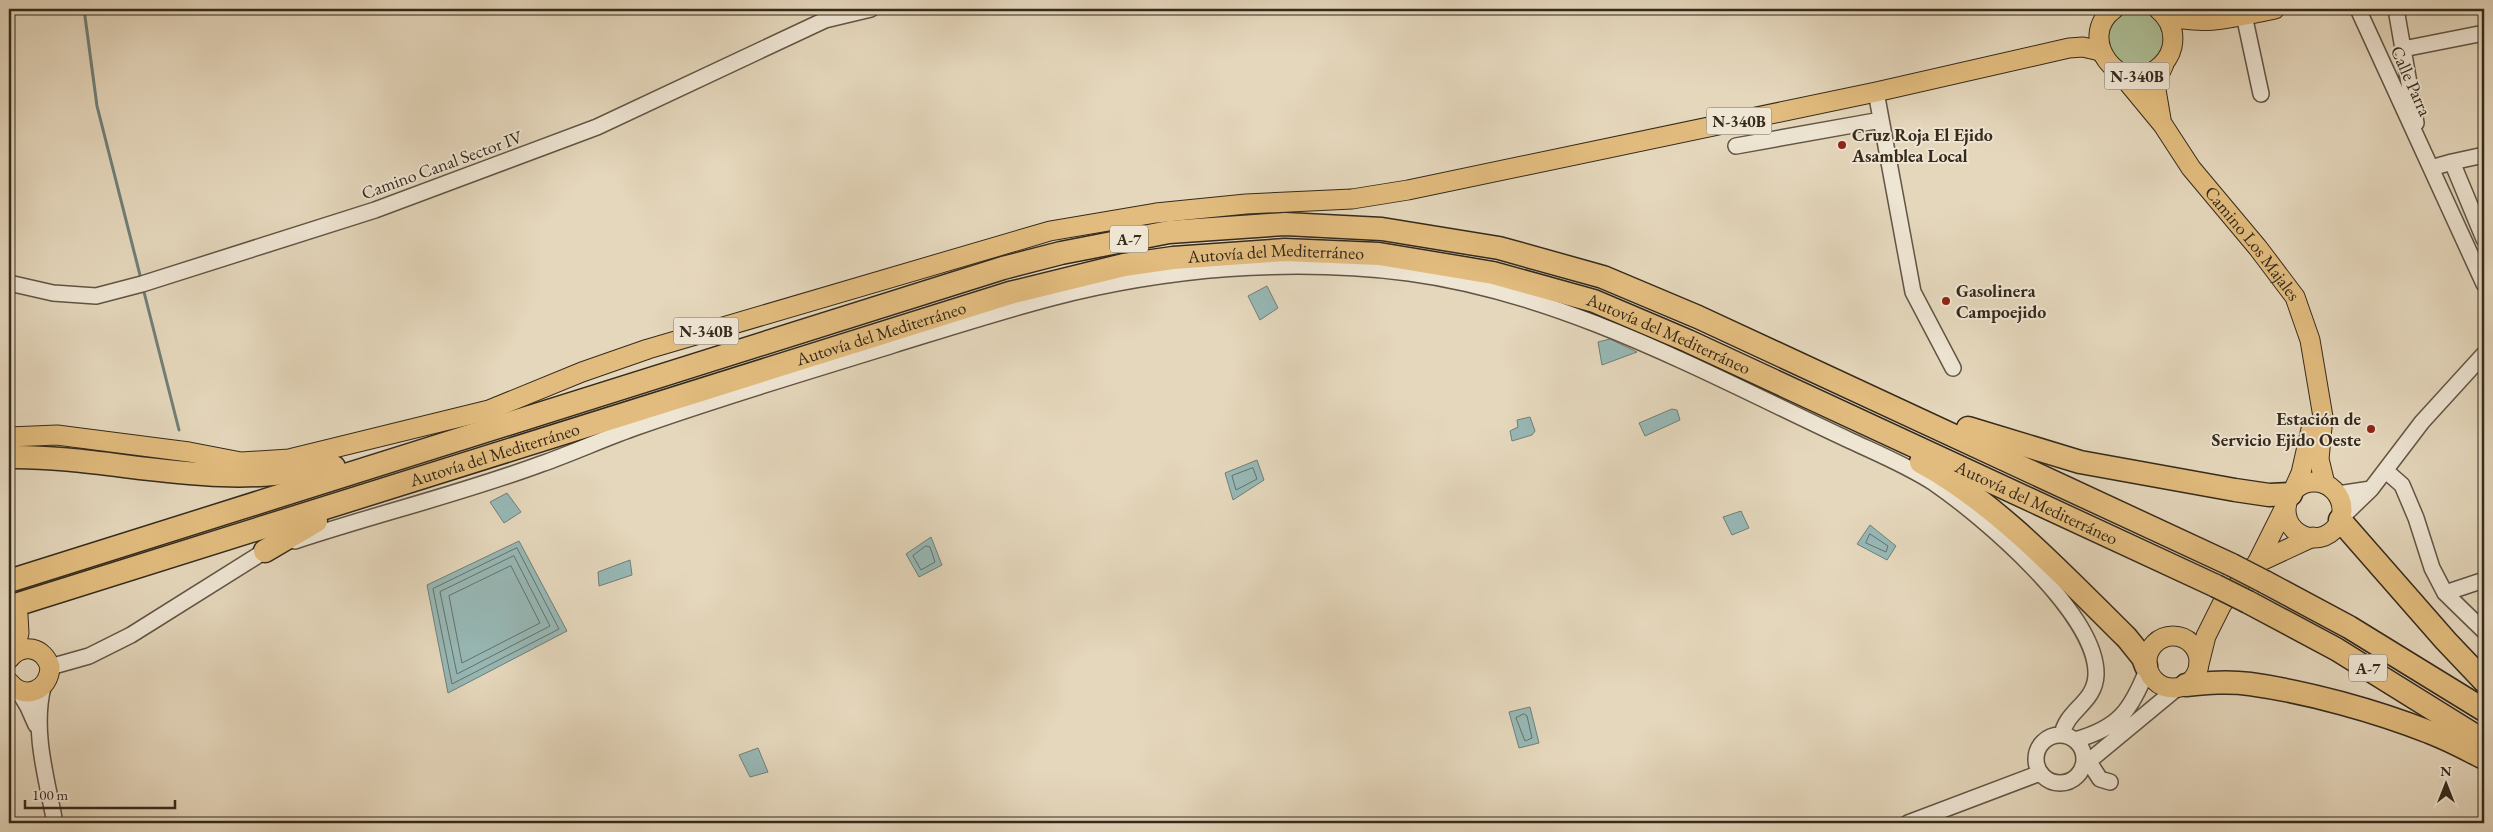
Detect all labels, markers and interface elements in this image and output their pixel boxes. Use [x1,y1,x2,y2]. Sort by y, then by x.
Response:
street label: Calle Parra [2386,42,2437,120]
road number: N-340B [2104,62,2170,90]
road number: N-340B [1706,108,1772,134]
place label: Cruz Roja El Ejido Asamblea Local [1851,123,1993,167]
street label: Camino Canal Sector IV [358,124,526,204]
marker: Cruz Roja El Ejido Asamblea Local [1836,139,1848,151]
street label: Camino Los Majales [2200,181,2306,305]
road number: A-7 [1110,225,1148,252]
street label: Autovía del Mediterráneo [1186,238,1365,268]
place label: Gasolinera Campoejido [1956,279,2046,323]
street label: Autovía del Mediterráneo [1583,287,1754,379]
street label: Autovía del Mediterráneo [792,295,969,371]
marker: Gasolinera Campoejido [1940,295,1952,307]
road number: N-340B [674,318,738,344]
place label: Estación de Servicio Ejido Oeste [2212,407,2361,451]
street label: Autovía del Mediterráneo [406,417,582,492]
marker: Estación de Servicio Ejido Oeste [2365,423,2377,435]
street label: Autovía del Mediterráneo [1951,454,2122,550]
road number: A-7 [2349,654,2387,681]
north arrow [2420,760,2470,810]
text: N [2440,762,2452,780]
scale bar [25,777,175,809]
text: 100 m [32,785,69,804]

